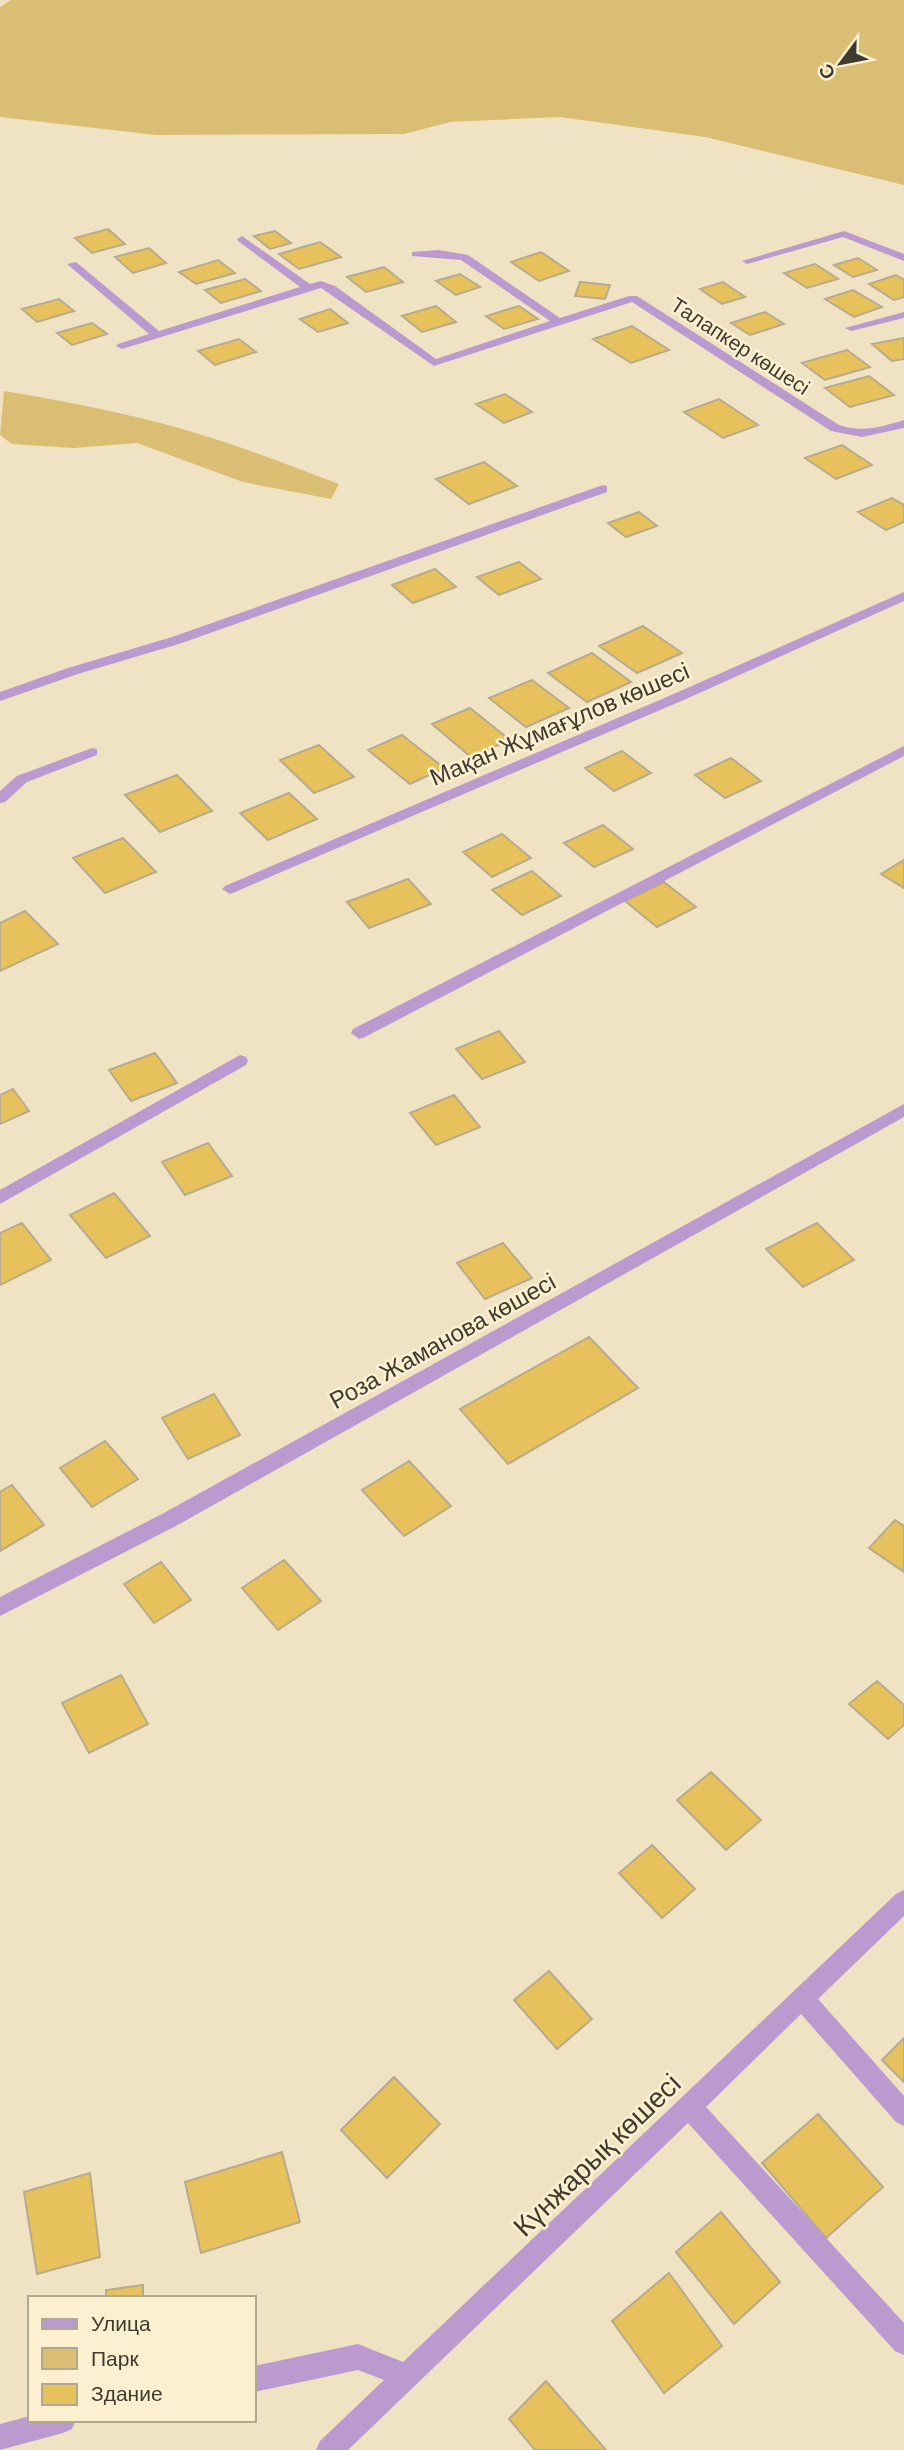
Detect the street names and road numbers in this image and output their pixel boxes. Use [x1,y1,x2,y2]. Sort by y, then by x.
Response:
street label: Талапкер көшесі [667,291,815,399]
street label: Мақан Жұмағұлов көшесі [425,655,693,791]
street label: Роза Жаманова көшесі [324,1266,560,1414]
street label: Күнжарық көшесі [505,2065,687,2243]

